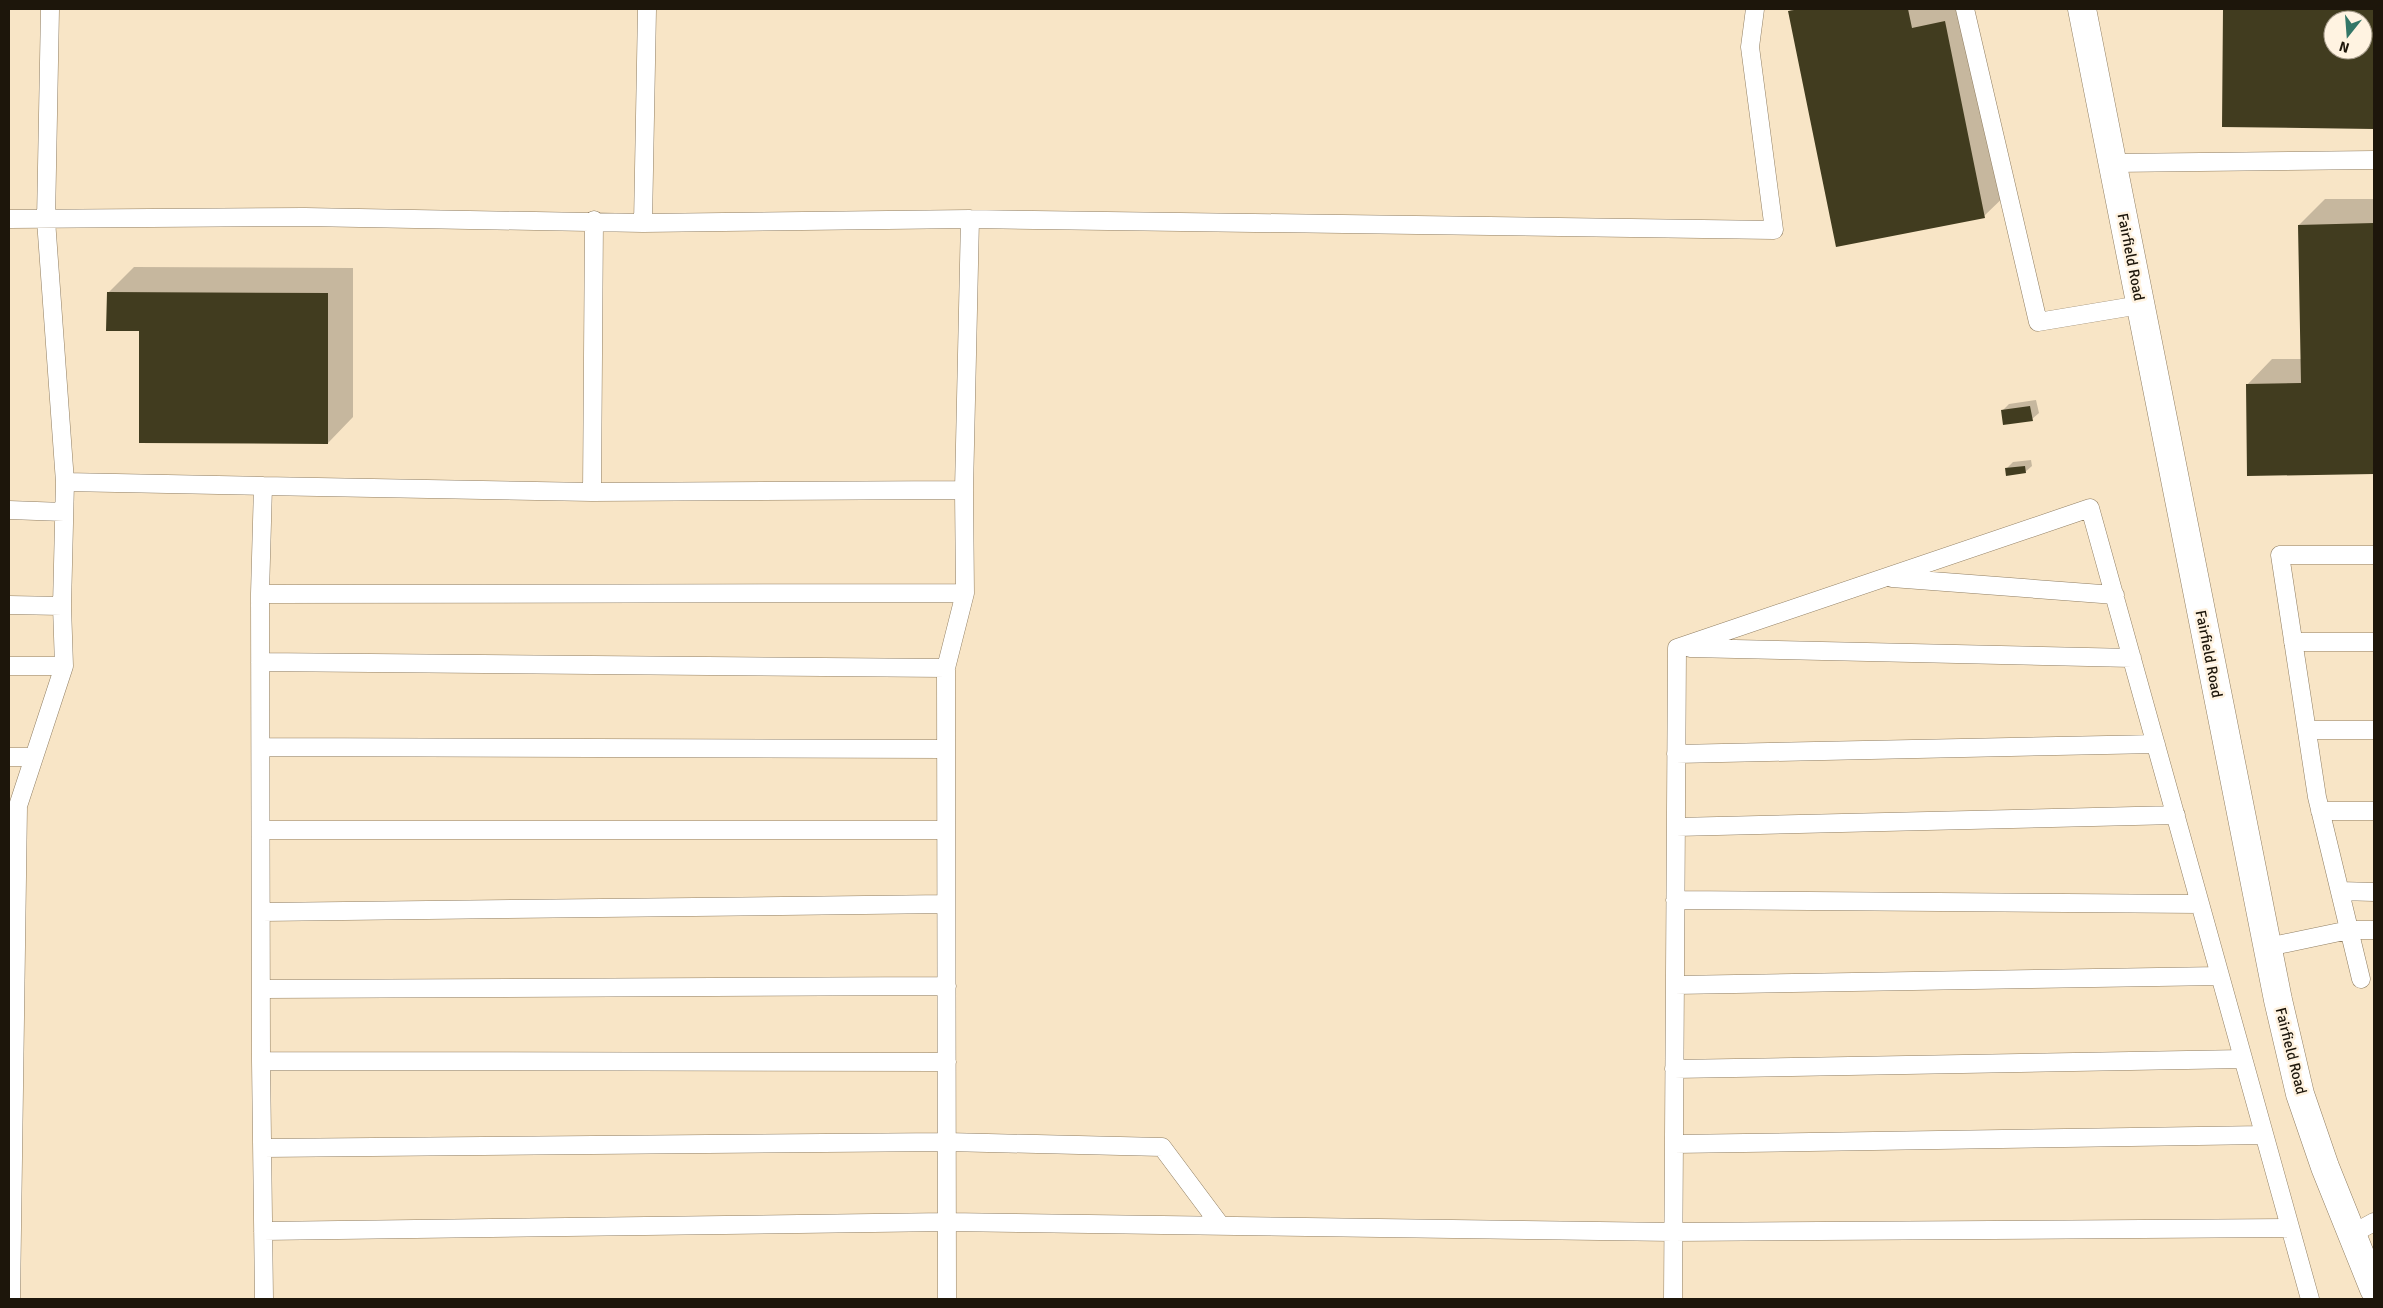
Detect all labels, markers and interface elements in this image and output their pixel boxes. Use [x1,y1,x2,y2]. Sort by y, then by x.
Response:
north arrow [2323,10,2373,60]
text: N [2337,37,2351,57]
street label: Fairfield Road [2114,212,2148,302]
street label: Fairfield Road [2192,609,2226,699]
street label: Fairfield Road [2272,1006,2310,1096]

